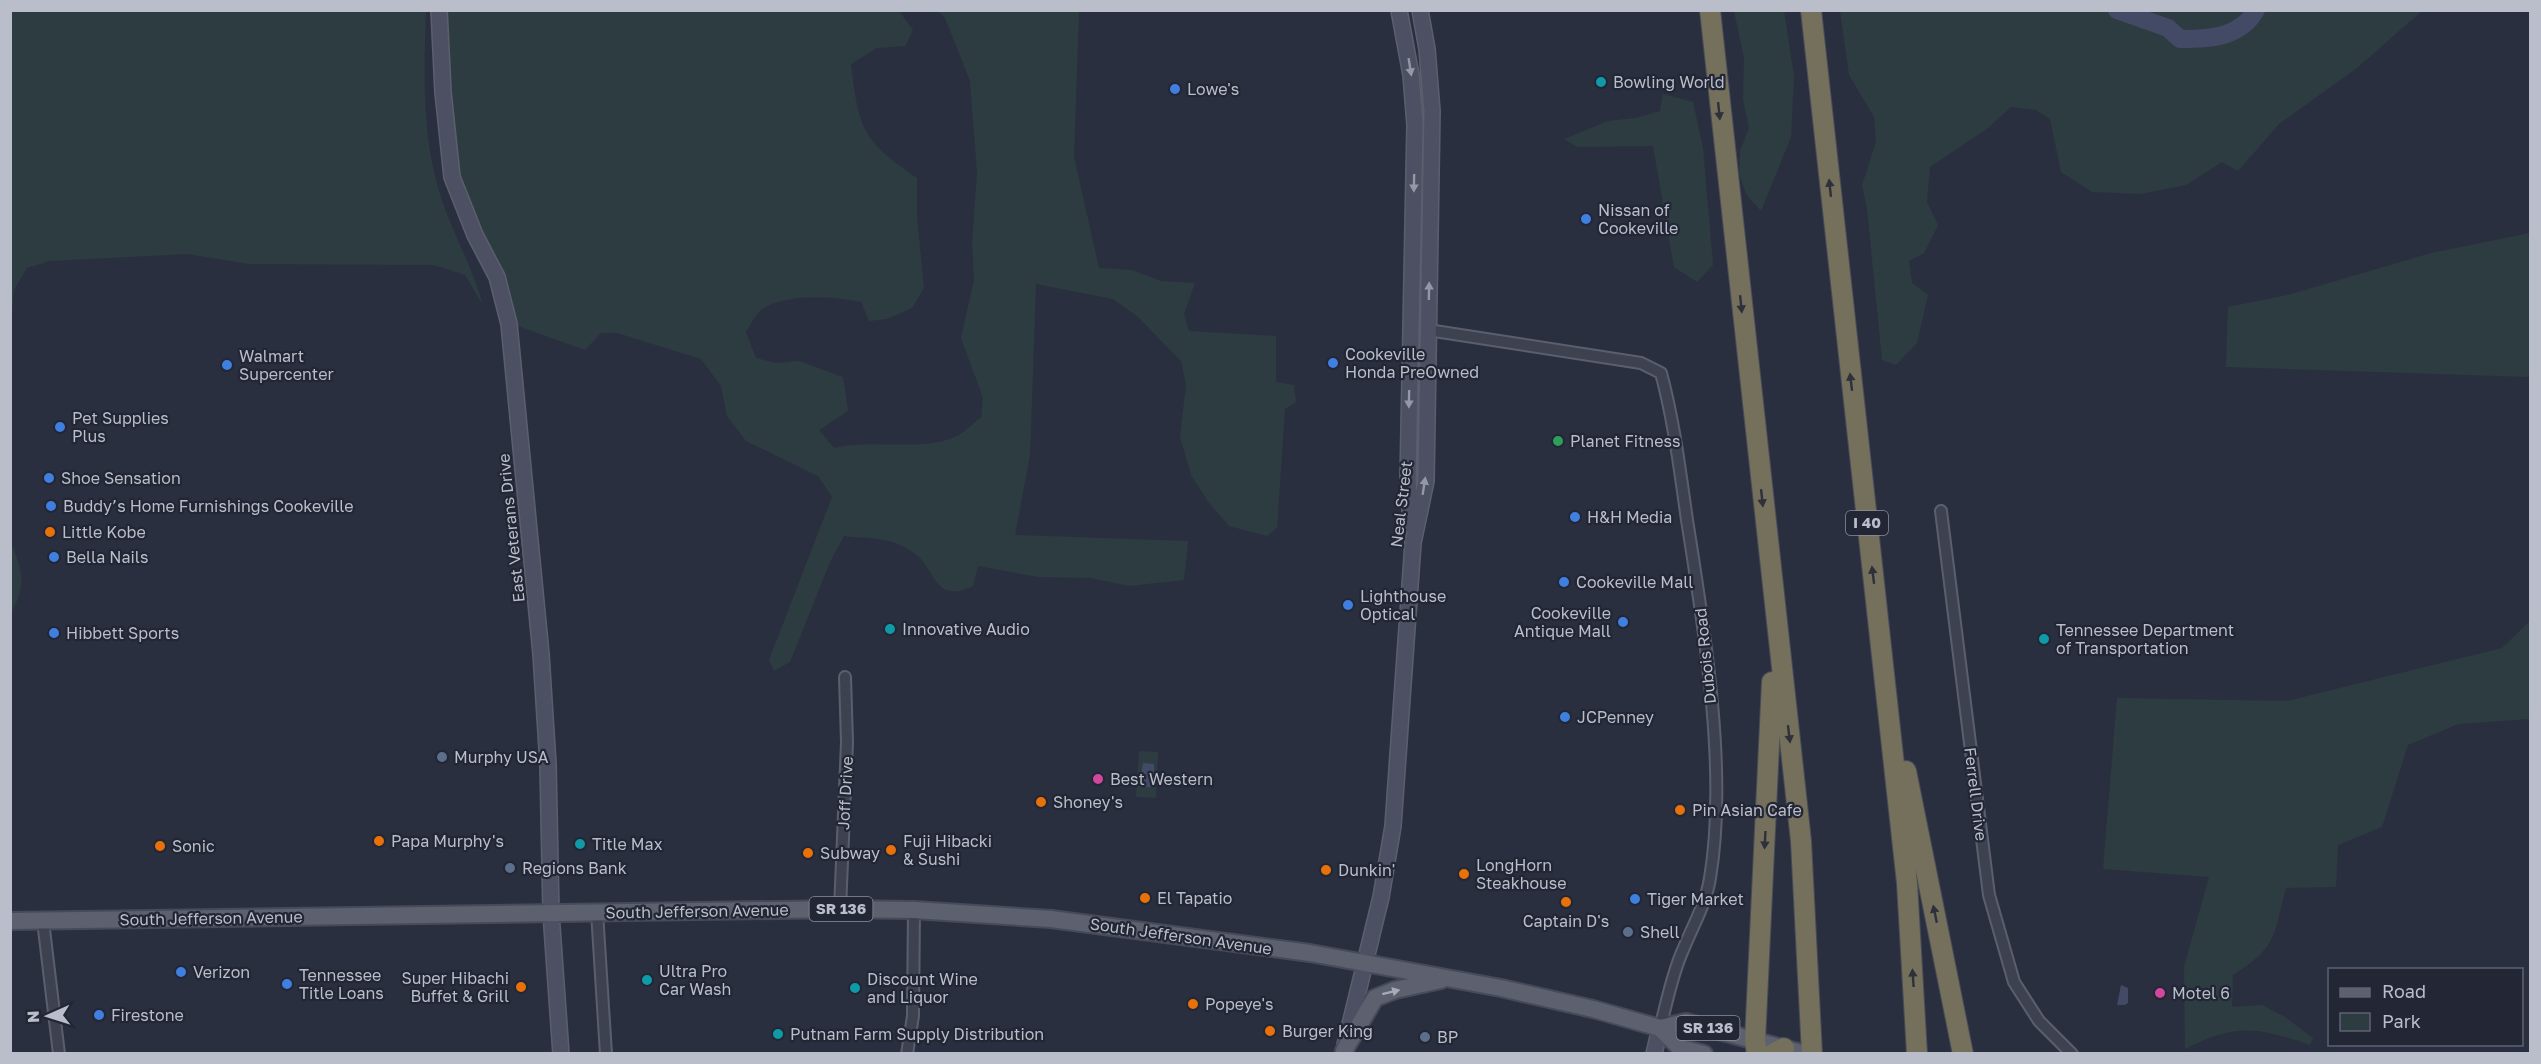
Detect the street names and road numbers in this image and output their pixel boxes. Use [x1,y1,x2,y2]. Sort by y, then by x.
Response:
street label: East Veterans Drive [493,453,529,603]
street label: Neal Street [1386,460,1416,548]
road number: I 40 [1846,511,1888,535]
street label: Dubois Road [1690,607,1720,705]
street label: Ferrell Drive [1960,746,1992,842]
street label: Joff Drive [833,756,857,830]
road number: SR 136 [810,897,872,921]
street label: South Jefferson Avenue [605,899,789,923]
street label: South Jefferson Avenue [119,906,303,930]
street label: South Jefferson Avenue [1089,913,1273,959]
road number: SR 136 [1676,1016,1740,1040]

